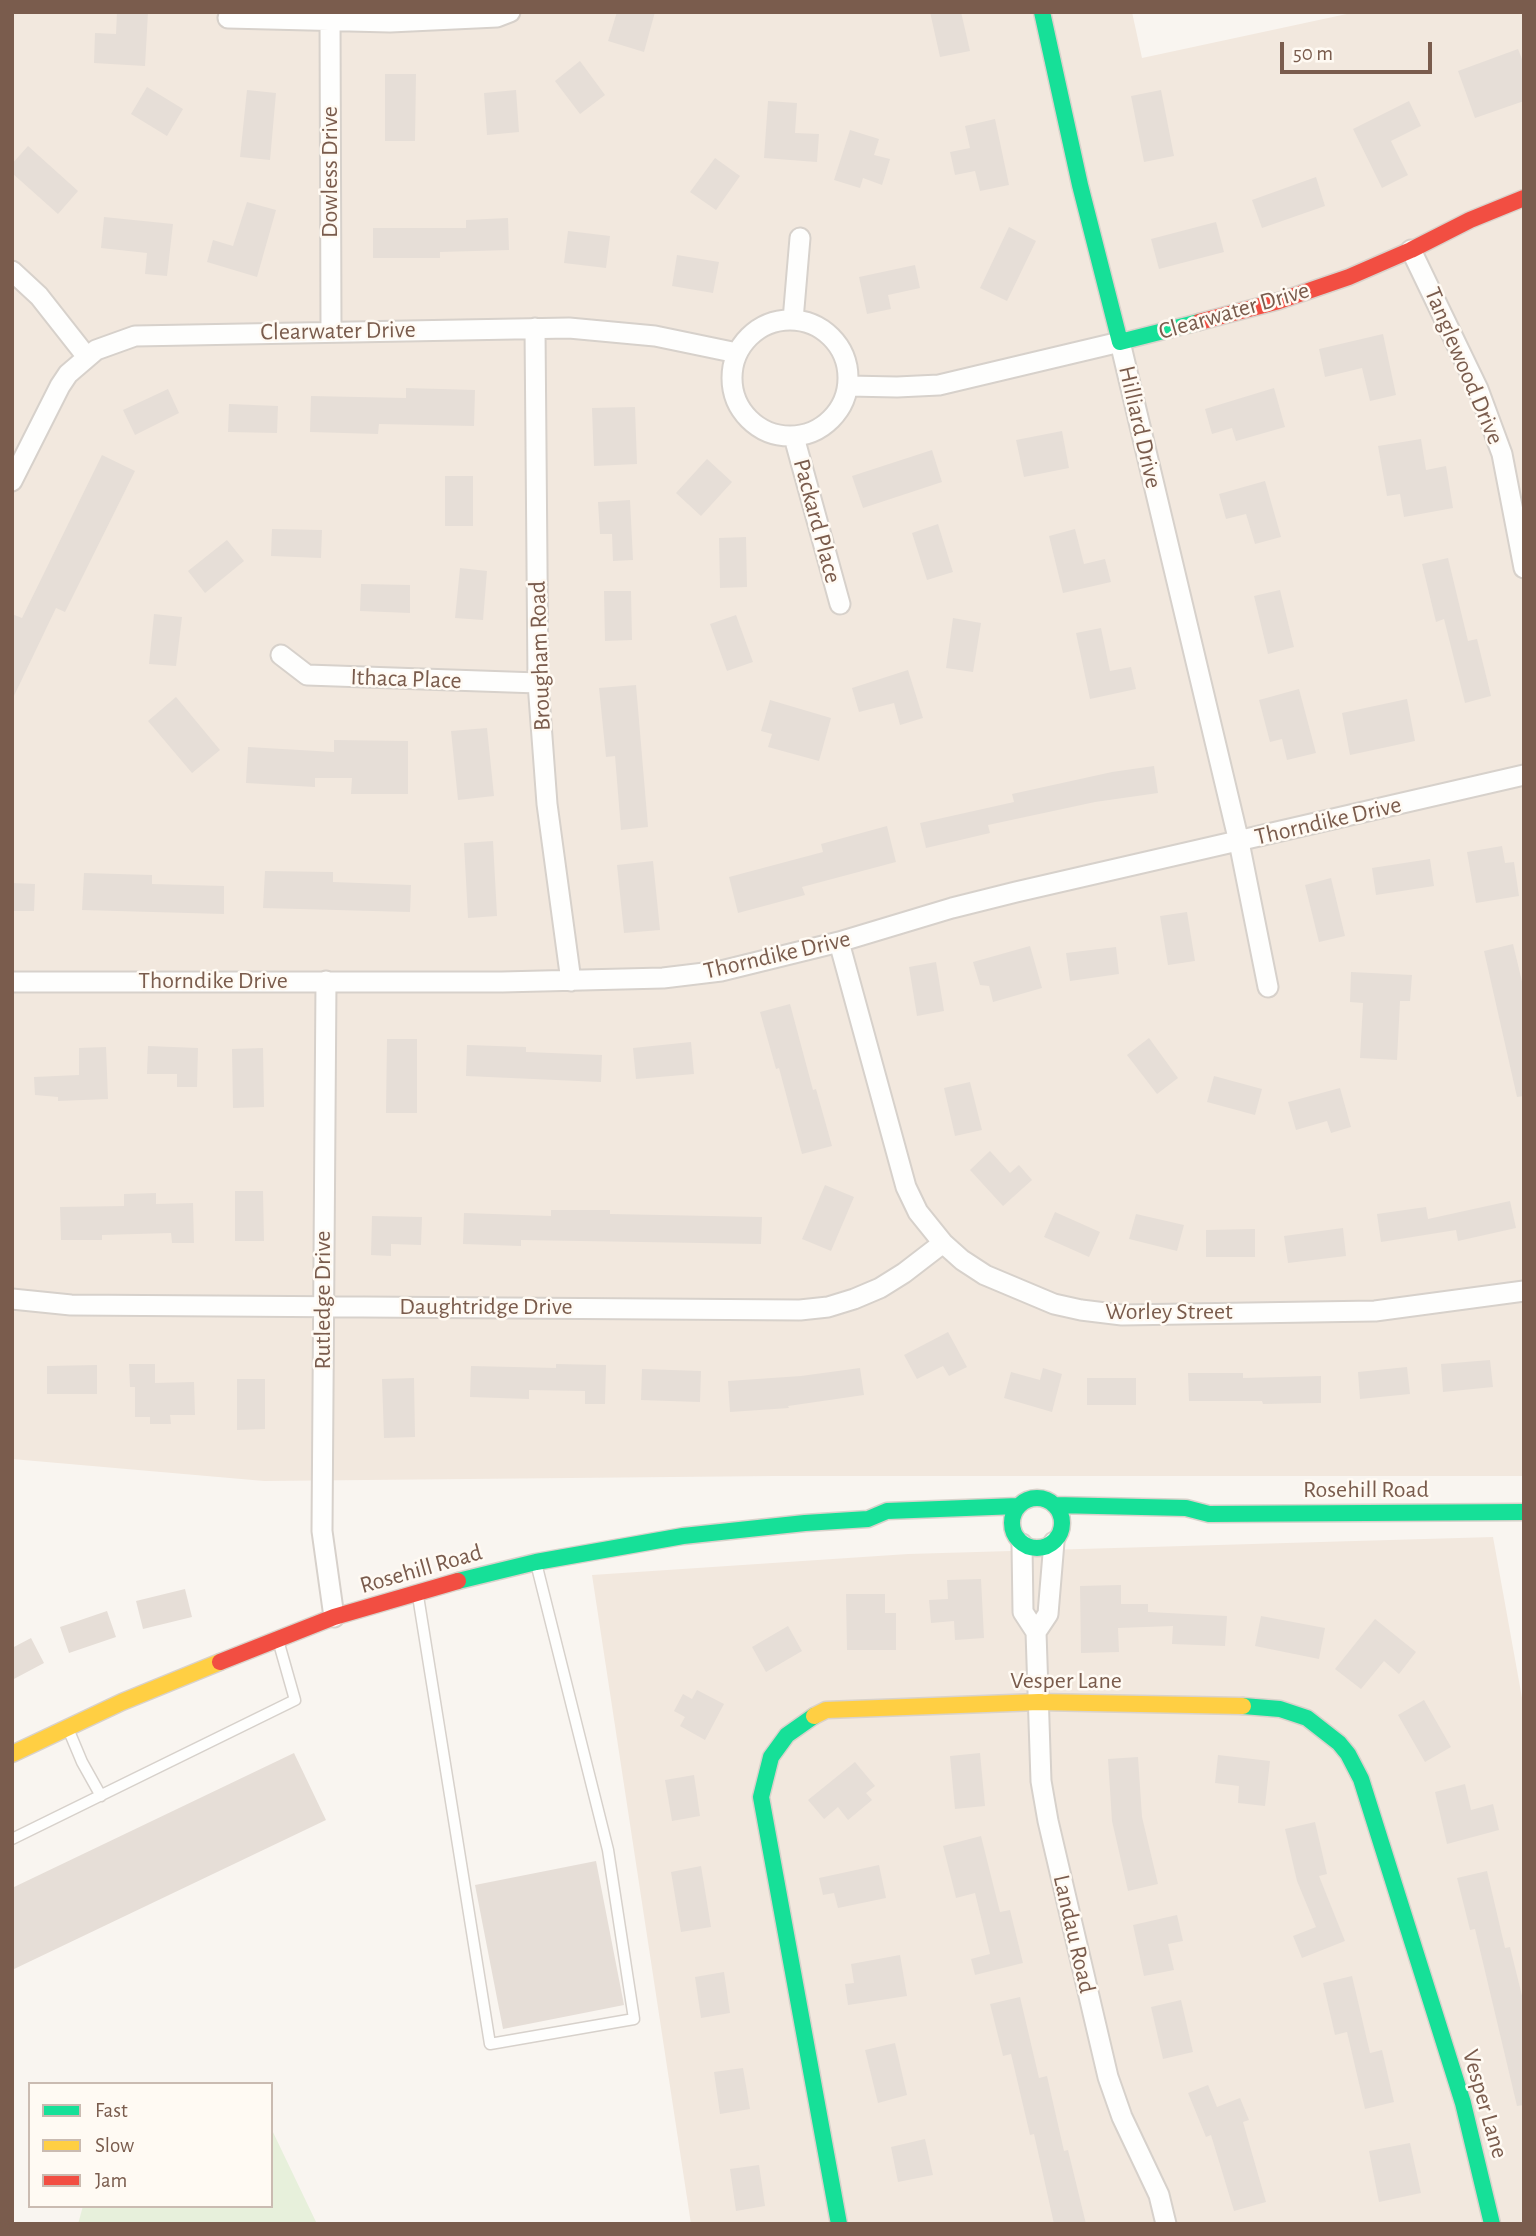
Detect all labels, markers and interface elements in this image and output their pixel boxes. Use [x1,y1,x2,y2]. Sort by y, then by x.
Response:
scale bar [1284,28,1436,72]
text: 50 m [1293,43,1333,64]
street label: Dowless Drive [316,106,344,238]
street label: Clearwater Drive [1155,276,1313,346]
street label: Tanglewood Drive [1418,283,1510,449]
street label: Clearwater Drive [260,315,416,347]
street label: Hilliard Drive [1112,363,1168,491]
street label: Packard Place [787,456,847,586]
street label: Brougham Road [523,580,557,732]
street label: Ithaca Place [350,663,462,695]
street label: Thorndike Drive [1252,790,1404,852]
street label: Thorndike Drive [701,924,853,986]
street label: Thorndike Drive [138,967,288,995]
street label: Rutledge Drive [309,1231,337,1369]
street label: Daughtridge Drive [399,1293,573,1321]
street label: Worley Street [1105,1298,1233,1326]
street label: Rosehill Road [1303,1476,1429,1504]
street label: Rosehill Road [356,1538,486,1600]
street label: Vesper Lane [1010,1667,1122,1695]
street label: Landau Road [1046,1872,1102,1996]
street label: Vesper Lane [1456,2046,1514,2162]
legend [28,2082,273,2208]
text: Fast [95,2100,128,2121]
text: Slow [95,2135,134,2156]
text: Jam [95,2170,127,2191]

